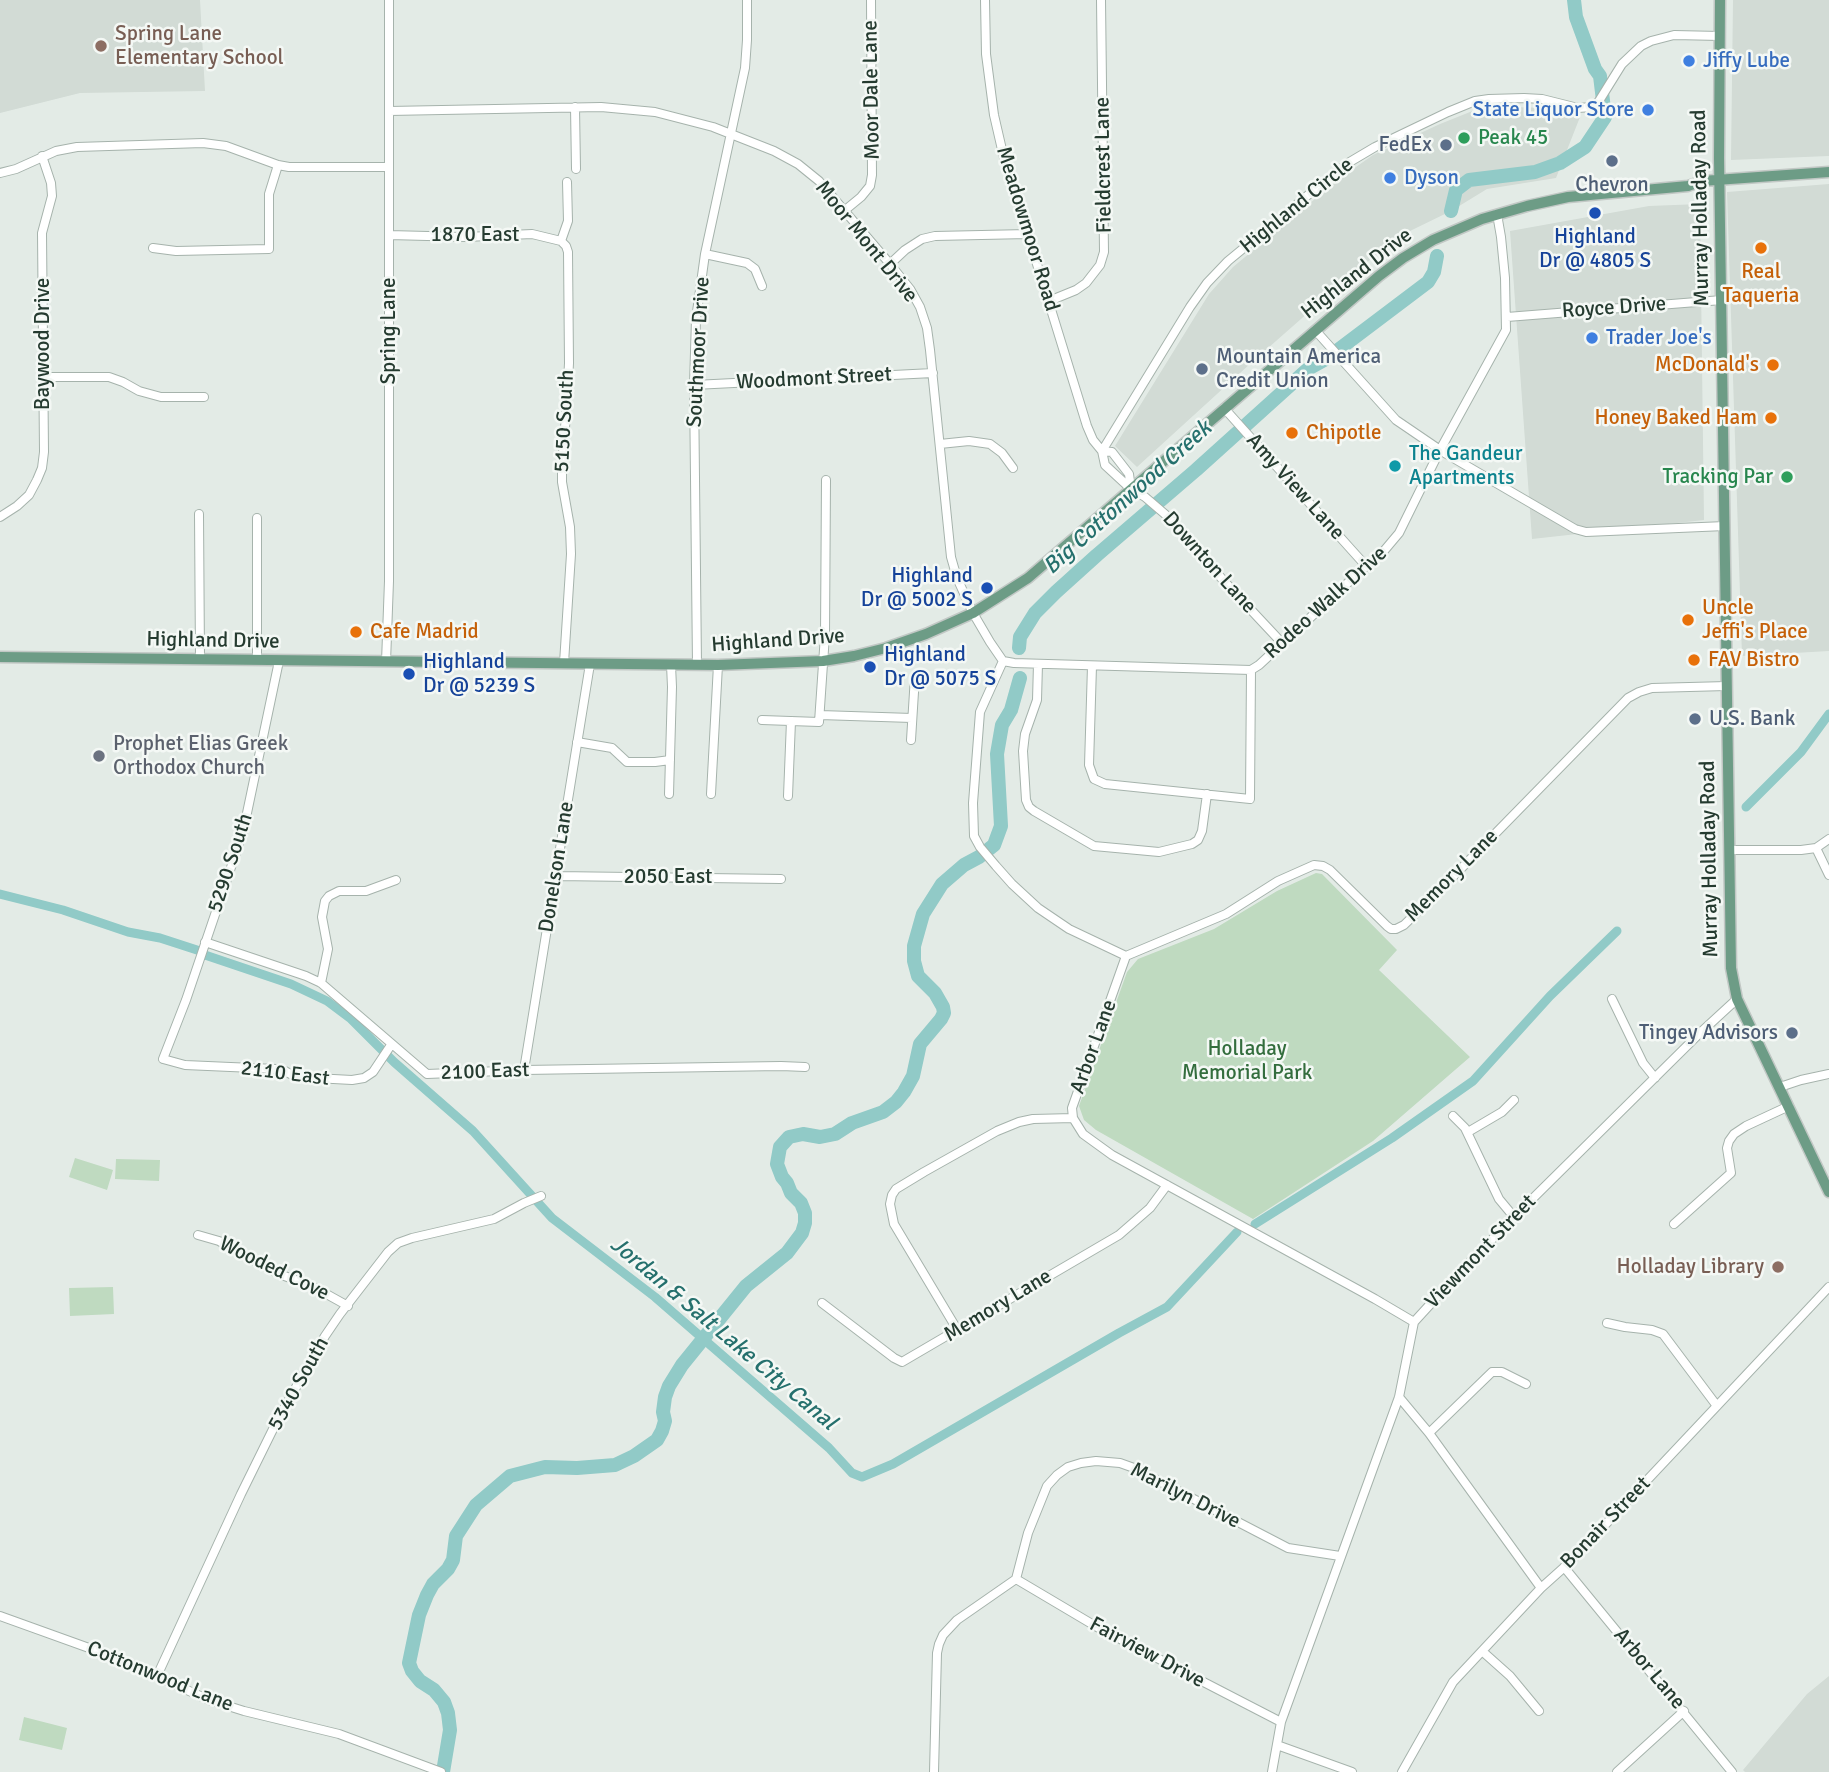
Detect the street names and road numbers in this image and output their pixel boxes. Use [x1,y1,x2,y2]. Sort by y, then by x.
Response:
street label: Moor Dale Lane [858,20,886,160]
street label: Fieldcrest Lane [1090,96,1118,234]
street label: Murray Holladay Road [1687,109,1715,307]
street label: Meadowmoor Road [990,144,1064,314]
street label: Highland Circle [1235,153,1359,259]
street label: Moor Mont Drive [809,176,923,308]
street label: 1870 East [431,222,519,248]
street label: Highland Drive [1297,223,1417,325]
street label: Southmoor Drive [682,276,716,428]
street label: Spring Lane [376,277,402,385]
street label: Baywood Drive [30,278,56,410]
street label: Royce Drive [1561,292,1667,324]
street label: Woodmont Street [736,362,892,396]
street label: 5150 South [550,369,580,473]
street label: Amy View Lane [1241,428,1349,546]
street label: Downton Lane [1157,507,1261,619]
street label: Rodeo Walk Drive [1259,541,1393,665]
street label: Highland Drive [711,624,845,658]
street label: Highland Drive [146,627,280,655]
street label: Murray Holladay Road [1696,760,1724,958]
street label: Donelson Lane [534,800,580,934]
street label: 5290 South [203,810,259,916]
street label: Memory Lane [1400,824,1504,928]
street label: 2050 East [624,864,712,890]
street label: Arbor Lane [1065,997,1123,1097]
street label: 2110 East [239,1056,331,1092]
street label: 2100 East [440,1058,530,1086]
street label: Viewmont Street [1420,1190,1542,1314]
street label: Wooded Cove [215,1232,333,1306]
street label: Memory Lane [940,1264,1056,1348]
street label: 5340 South [263,1333,335,1435]
street label: Marilyn Drive [1126,1457,1244,1535]
street label: Bonair Street [1556,1472,1656,1574]
street label: Fairview Drive [1085,1612,1209,1694]
street label: Arbor Lane [1608,1623,1690,1715]
street label: Cottonwood Lane [83,1636,237,1718]

